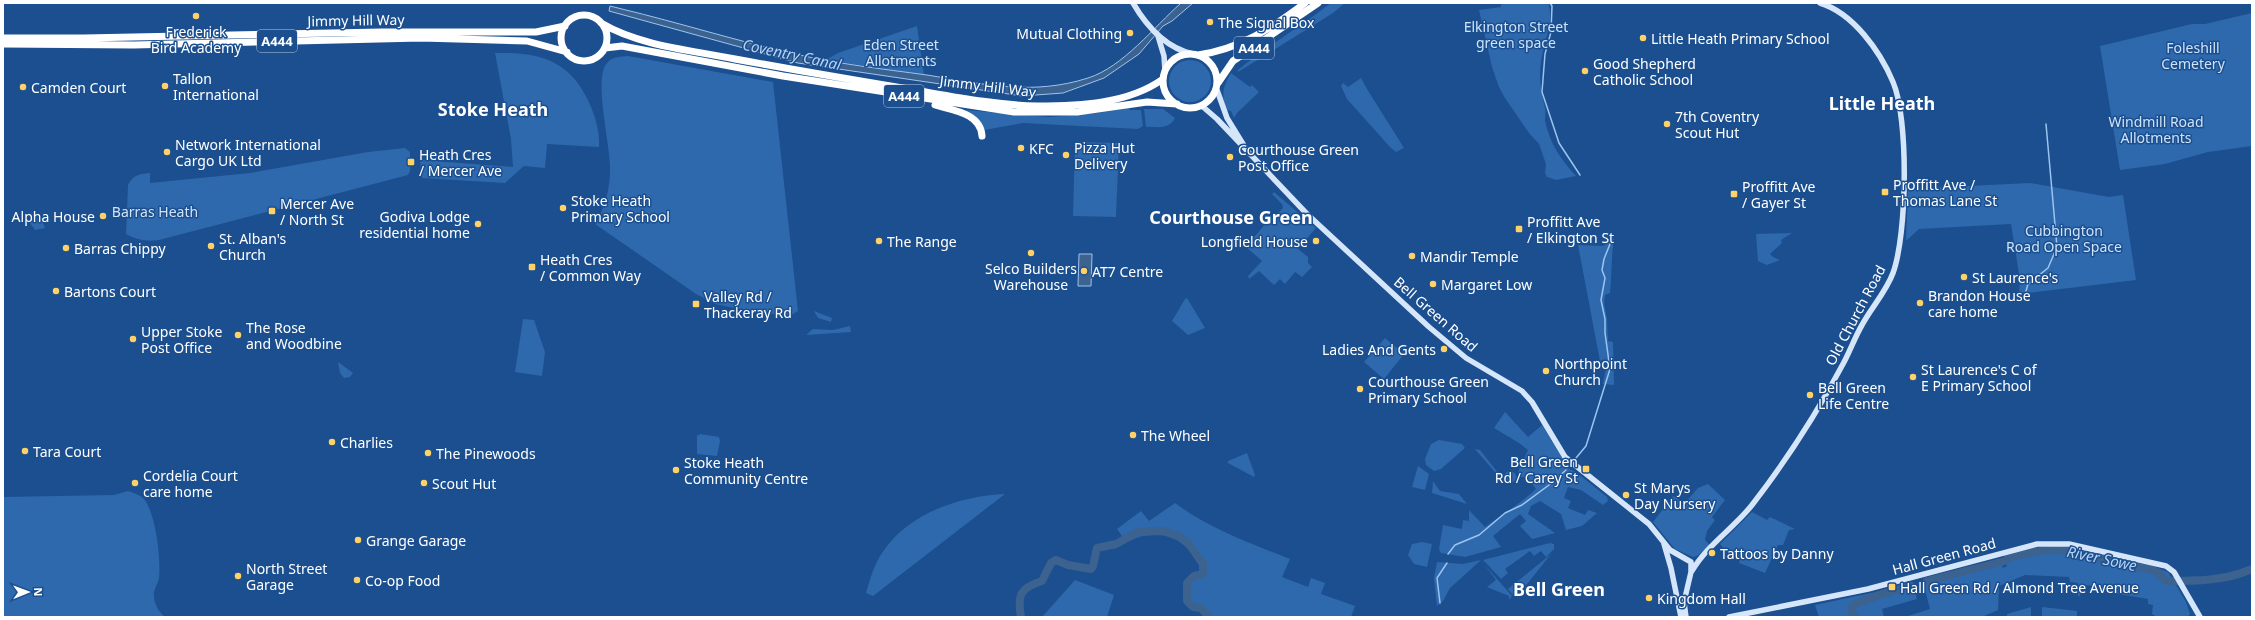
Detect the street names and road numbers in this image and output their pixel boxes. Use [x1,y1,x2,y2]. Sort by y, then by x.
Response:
street label: Jimmy Hill Way [305,10,406,30]
road number: A444 [257,30,297,52]
road number: A444 [1234,37,1274,59]
street label: Jimmy Hill Way [937,70,1038,101]
road number: A444 [884,85,924,107]
street label: Old Church Road [1821,261,1889,369]
street label: Bell Green Road [1390,272,1482,356]
street label: Hall Green Road [1890,533,1998,579]

